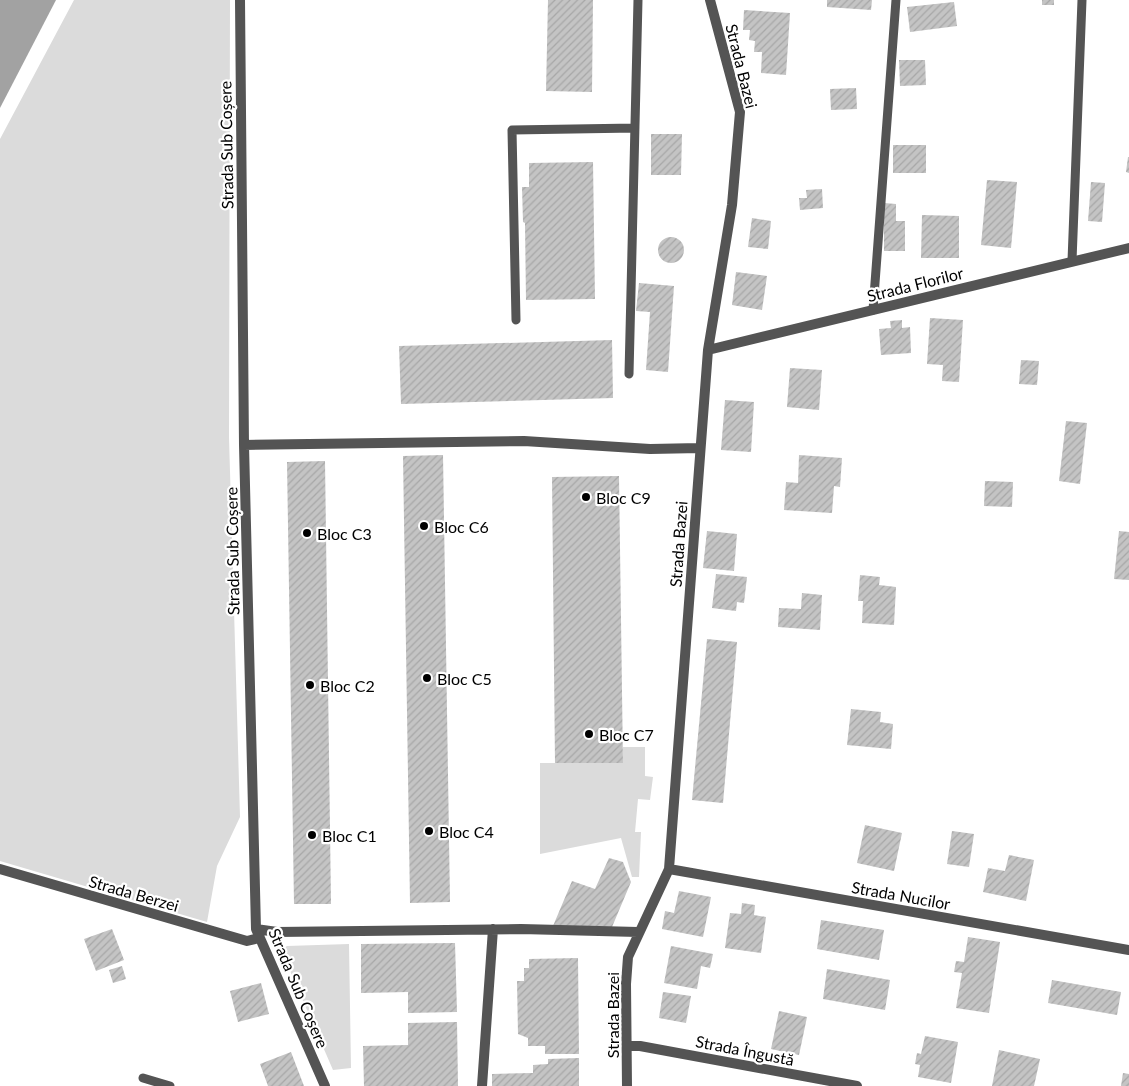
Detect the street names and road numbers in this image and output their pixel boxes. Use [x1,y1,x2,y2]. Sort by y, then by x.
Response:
street label: Strada Bazei [722,22,762,110]
street label: Strada Sub Coșere [215,81,237,209]
street label: Strada Florilor [865,263,965,305]
street label: Strada Sub Coșere [221,487,243,615]
street label: Strada Bazei [666,500,690,588]
street label: Strada Berzei [87,871,181,915]
street label: Strada Nucilor [850,877,952,913]
street label: Strada Sub Coșere [265,925,333,1051]
street label: Strada Bazei [603,972,622,1058]
street label: Strada Îngustă [694,1031,796,1069]

